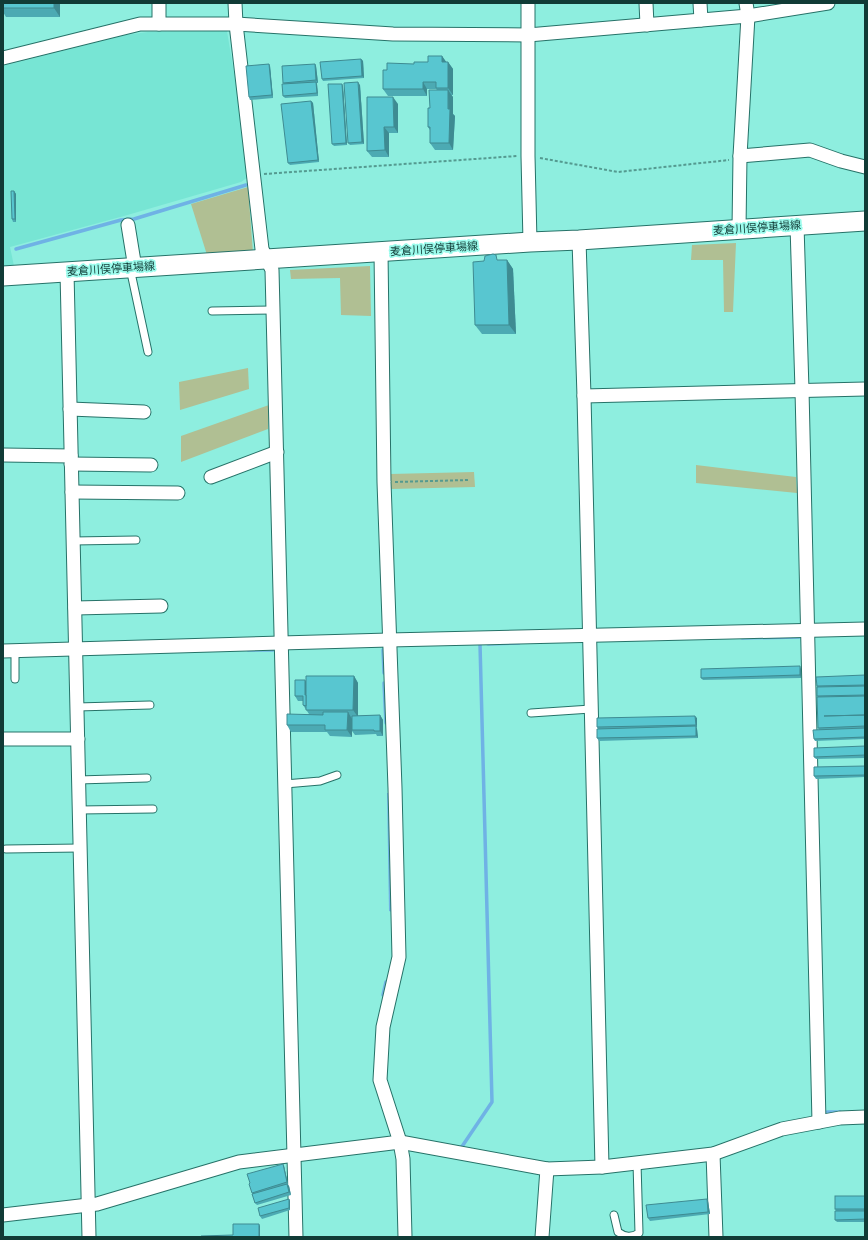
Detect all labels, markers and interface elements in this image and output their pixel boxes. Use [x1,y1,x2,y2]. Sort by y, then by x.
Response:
street label: 麦倉川俣停車場線 [713,218,801,238]
street label: 麦倉川俣停車場線 [390,239,478,259]
street label: 麦倉川俣停車場線 [67,259,155,279]

